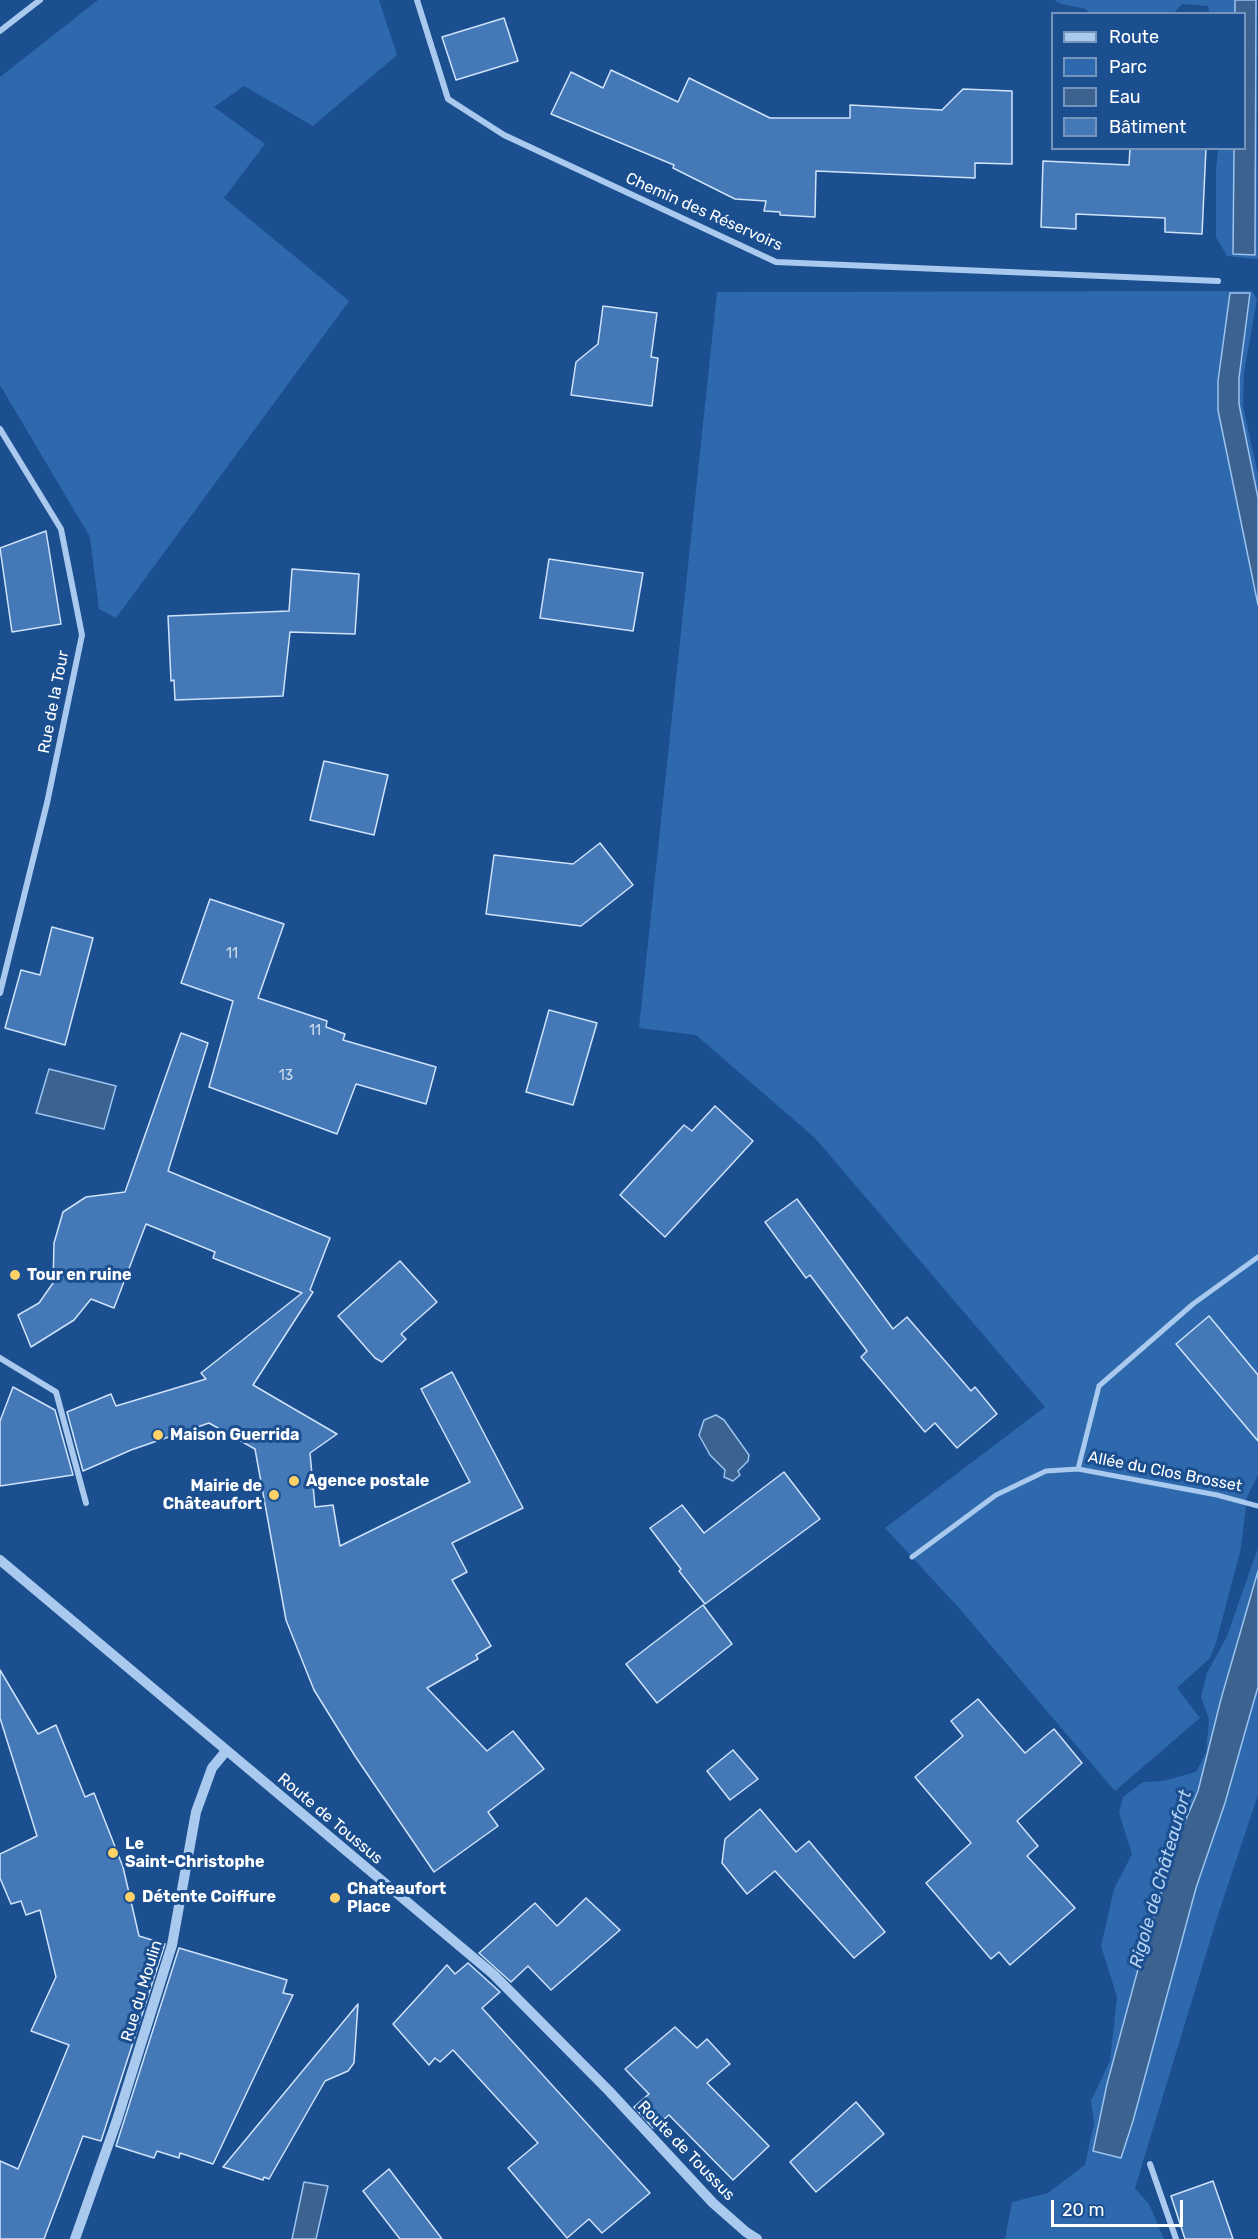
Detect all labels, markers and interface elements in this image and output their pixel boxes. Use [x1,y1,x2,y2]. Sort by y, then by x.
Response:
legend [1051,12,1246,150]
text: Route [1109,26,1159,48]
text: Parc [1109,56,1147,78]
text: Eau [1109,86,1141,108]
text: Bâtiment [1109,116,1186,138]
street label: Chemin des Réservoirs [622,169,786,255]
street label: Rue de la Tour [35,649,73,755]
house number: 11 [226,946,238,962]
house number: 11 [309,1023,321,1039]
house number: 13 [279,1068,293,1084]
place label: Tour en ruine [27,1265,131,1285]
marker: Tour en ruine [8,1268,22,1282]
place label: Maison Guerrida [170,1425,300,1445]
marker: Maison Guerrida [151,1428,165,1442]
street label: Allée du Clos Brosset [1086,1448,1244,1496]
place label: Agence postale [306,1471,429,1491]
marker: Agence postale [287,1474,301,1488]
place label: Mairie de Châteaufort [163,1476,262,1514]
marker: Mairie de Châteaufort [267,1488,281,1502]
street label: Route de Toussus [274,1769,386,1869]
water label: Rigole de Châteaufort [1125,1788,1197,1970]
place label: Le Saint-Christophe [125,1834,264,1872]
marker: Le Saint-Christophe [106,1846,120,1860]
place label: Chateaufort Place [347,1879,446,1917]
place label: Détente Coiffure [142,1887,276,1907]
marker: Détente Coiffure [123,1890,137,1904]
marker: Chateaufort Place [328,1891,342,1905]
street label: Rue du Moulin [117,1938,167,2044]
street label: Route de Toussus [633,2097,739,2205]
scale bar [1054,2188,1186,2226]
text: 20 m [1062,2199,1104,2221]

